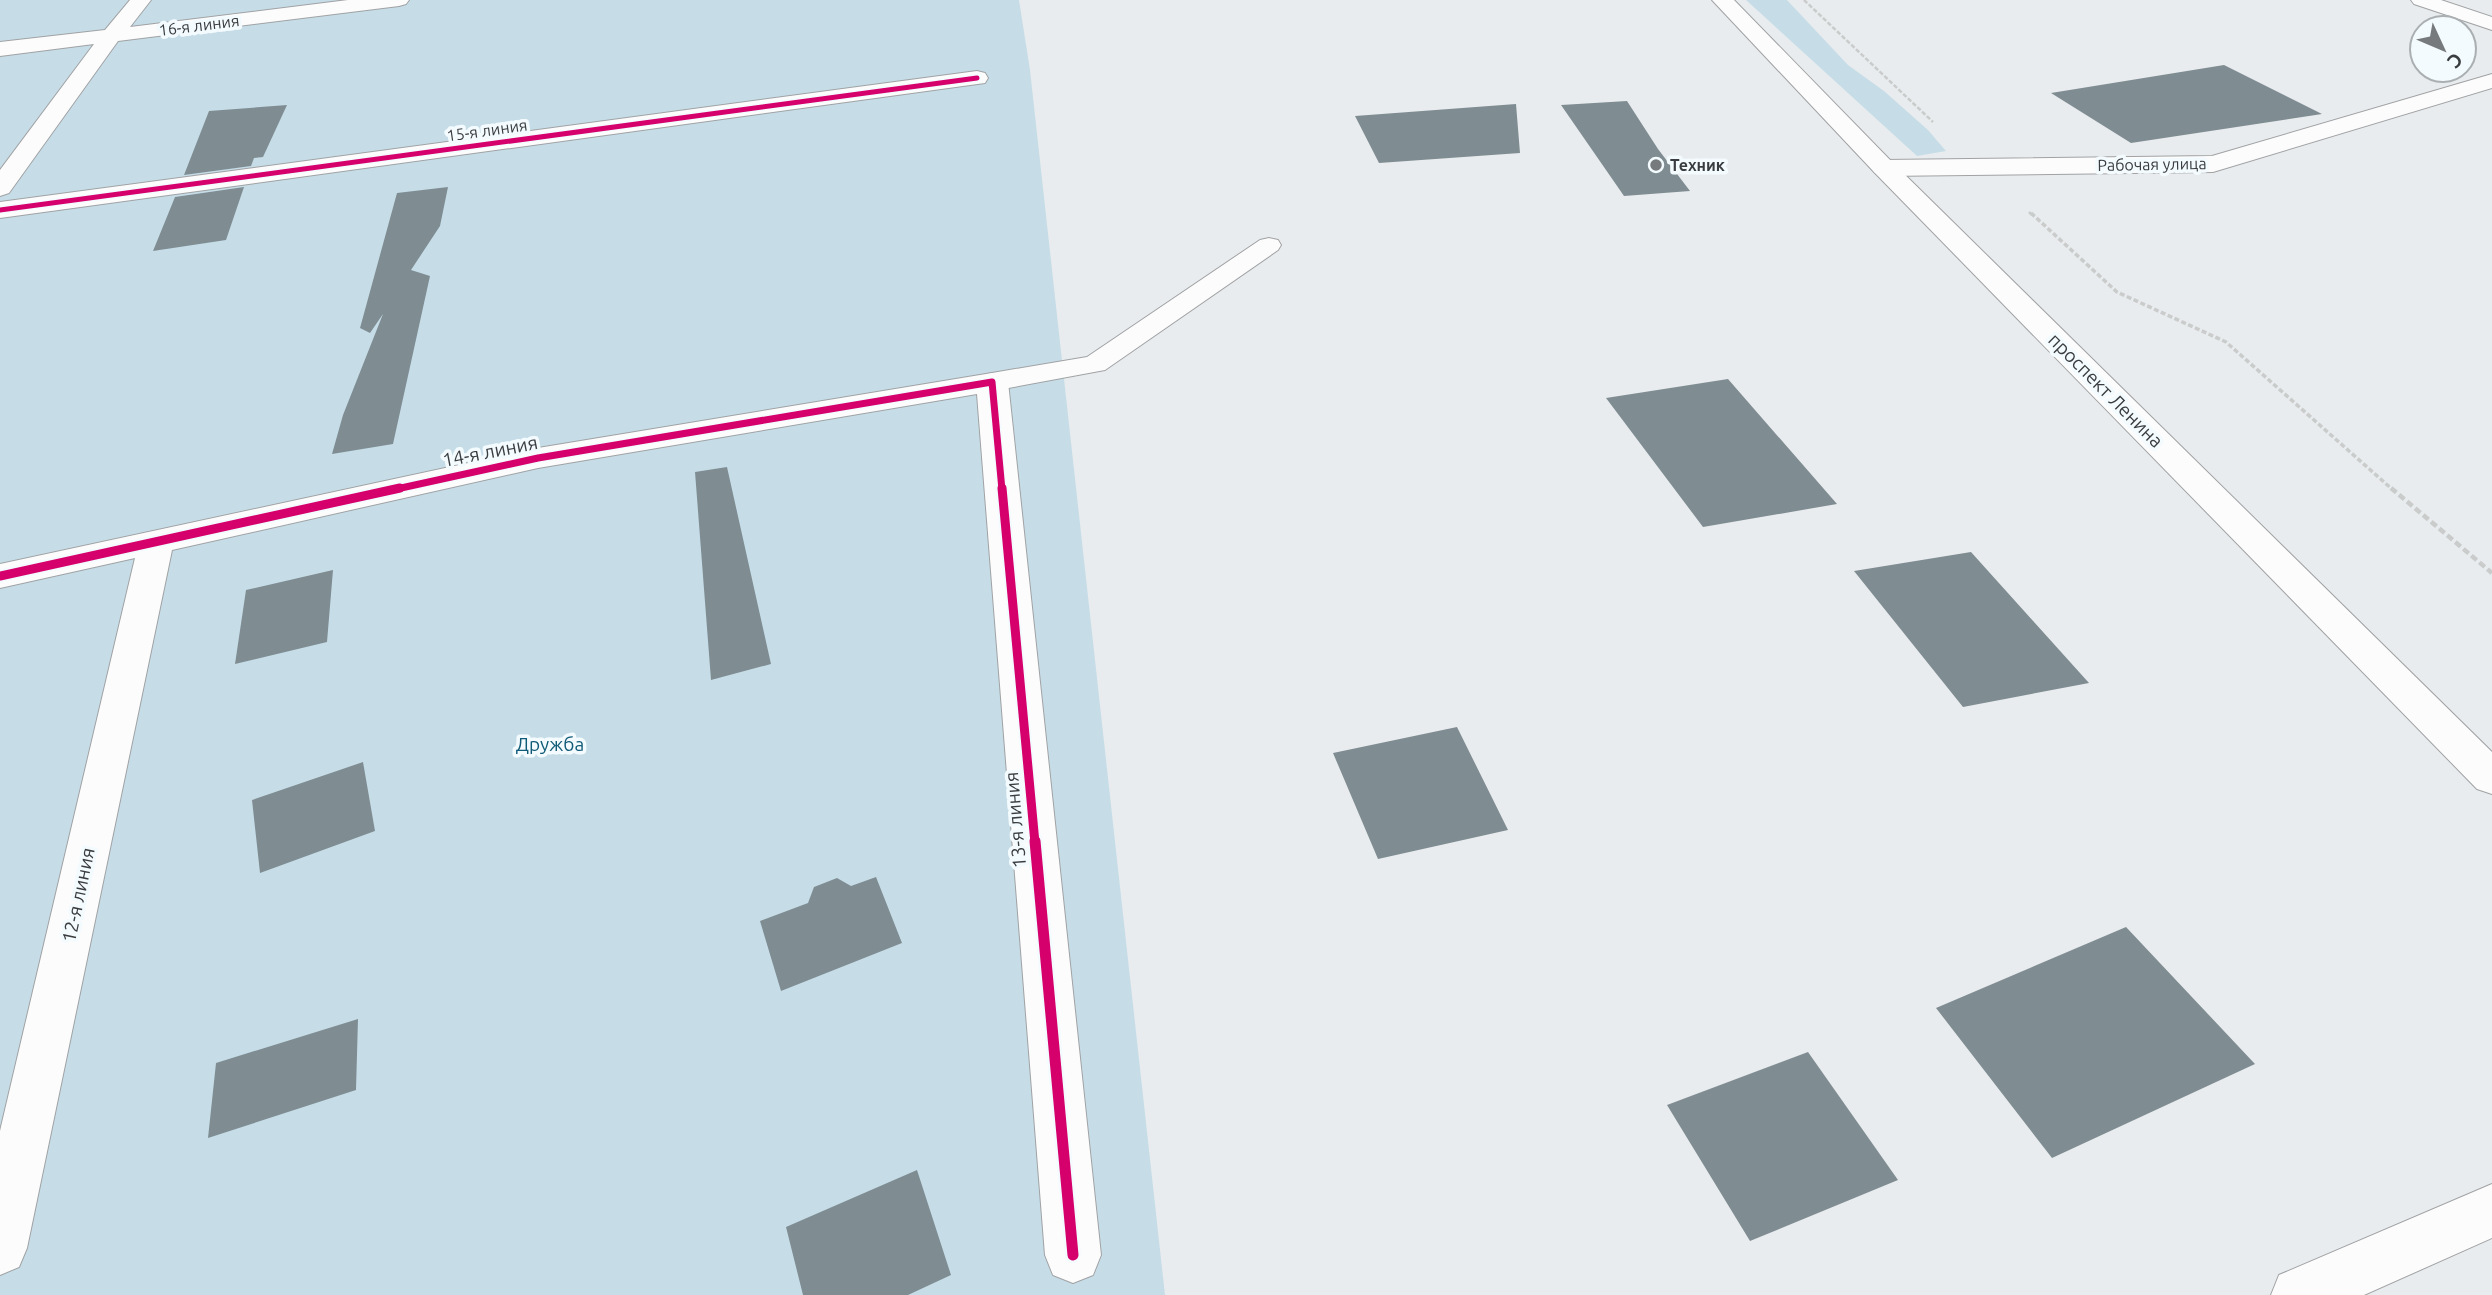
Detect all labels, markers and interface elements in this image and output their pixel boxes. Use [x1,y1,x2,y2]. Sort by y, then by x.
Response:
street label: 16-я линия [158,11,240,39]
north arrow [2408,14,2478,84]
text: С [2443,49,2467,73]
street label: 15-я линия [446,115,528,145]
street label: Рабочая улица [2097,154,2207,174]
place label: Техник [1670,156,1725,174]
marker: Техник [1648,157,1664,173]
street label: проспект Ленина [2044,328,2168,452]
street label: 14-я линия [441,431,539,471]
park label: Дружба [516,733,584,755]
street label: 13-я линия [1000,771,1030,869]
street label: 12-я линия [57,846,99,944]

